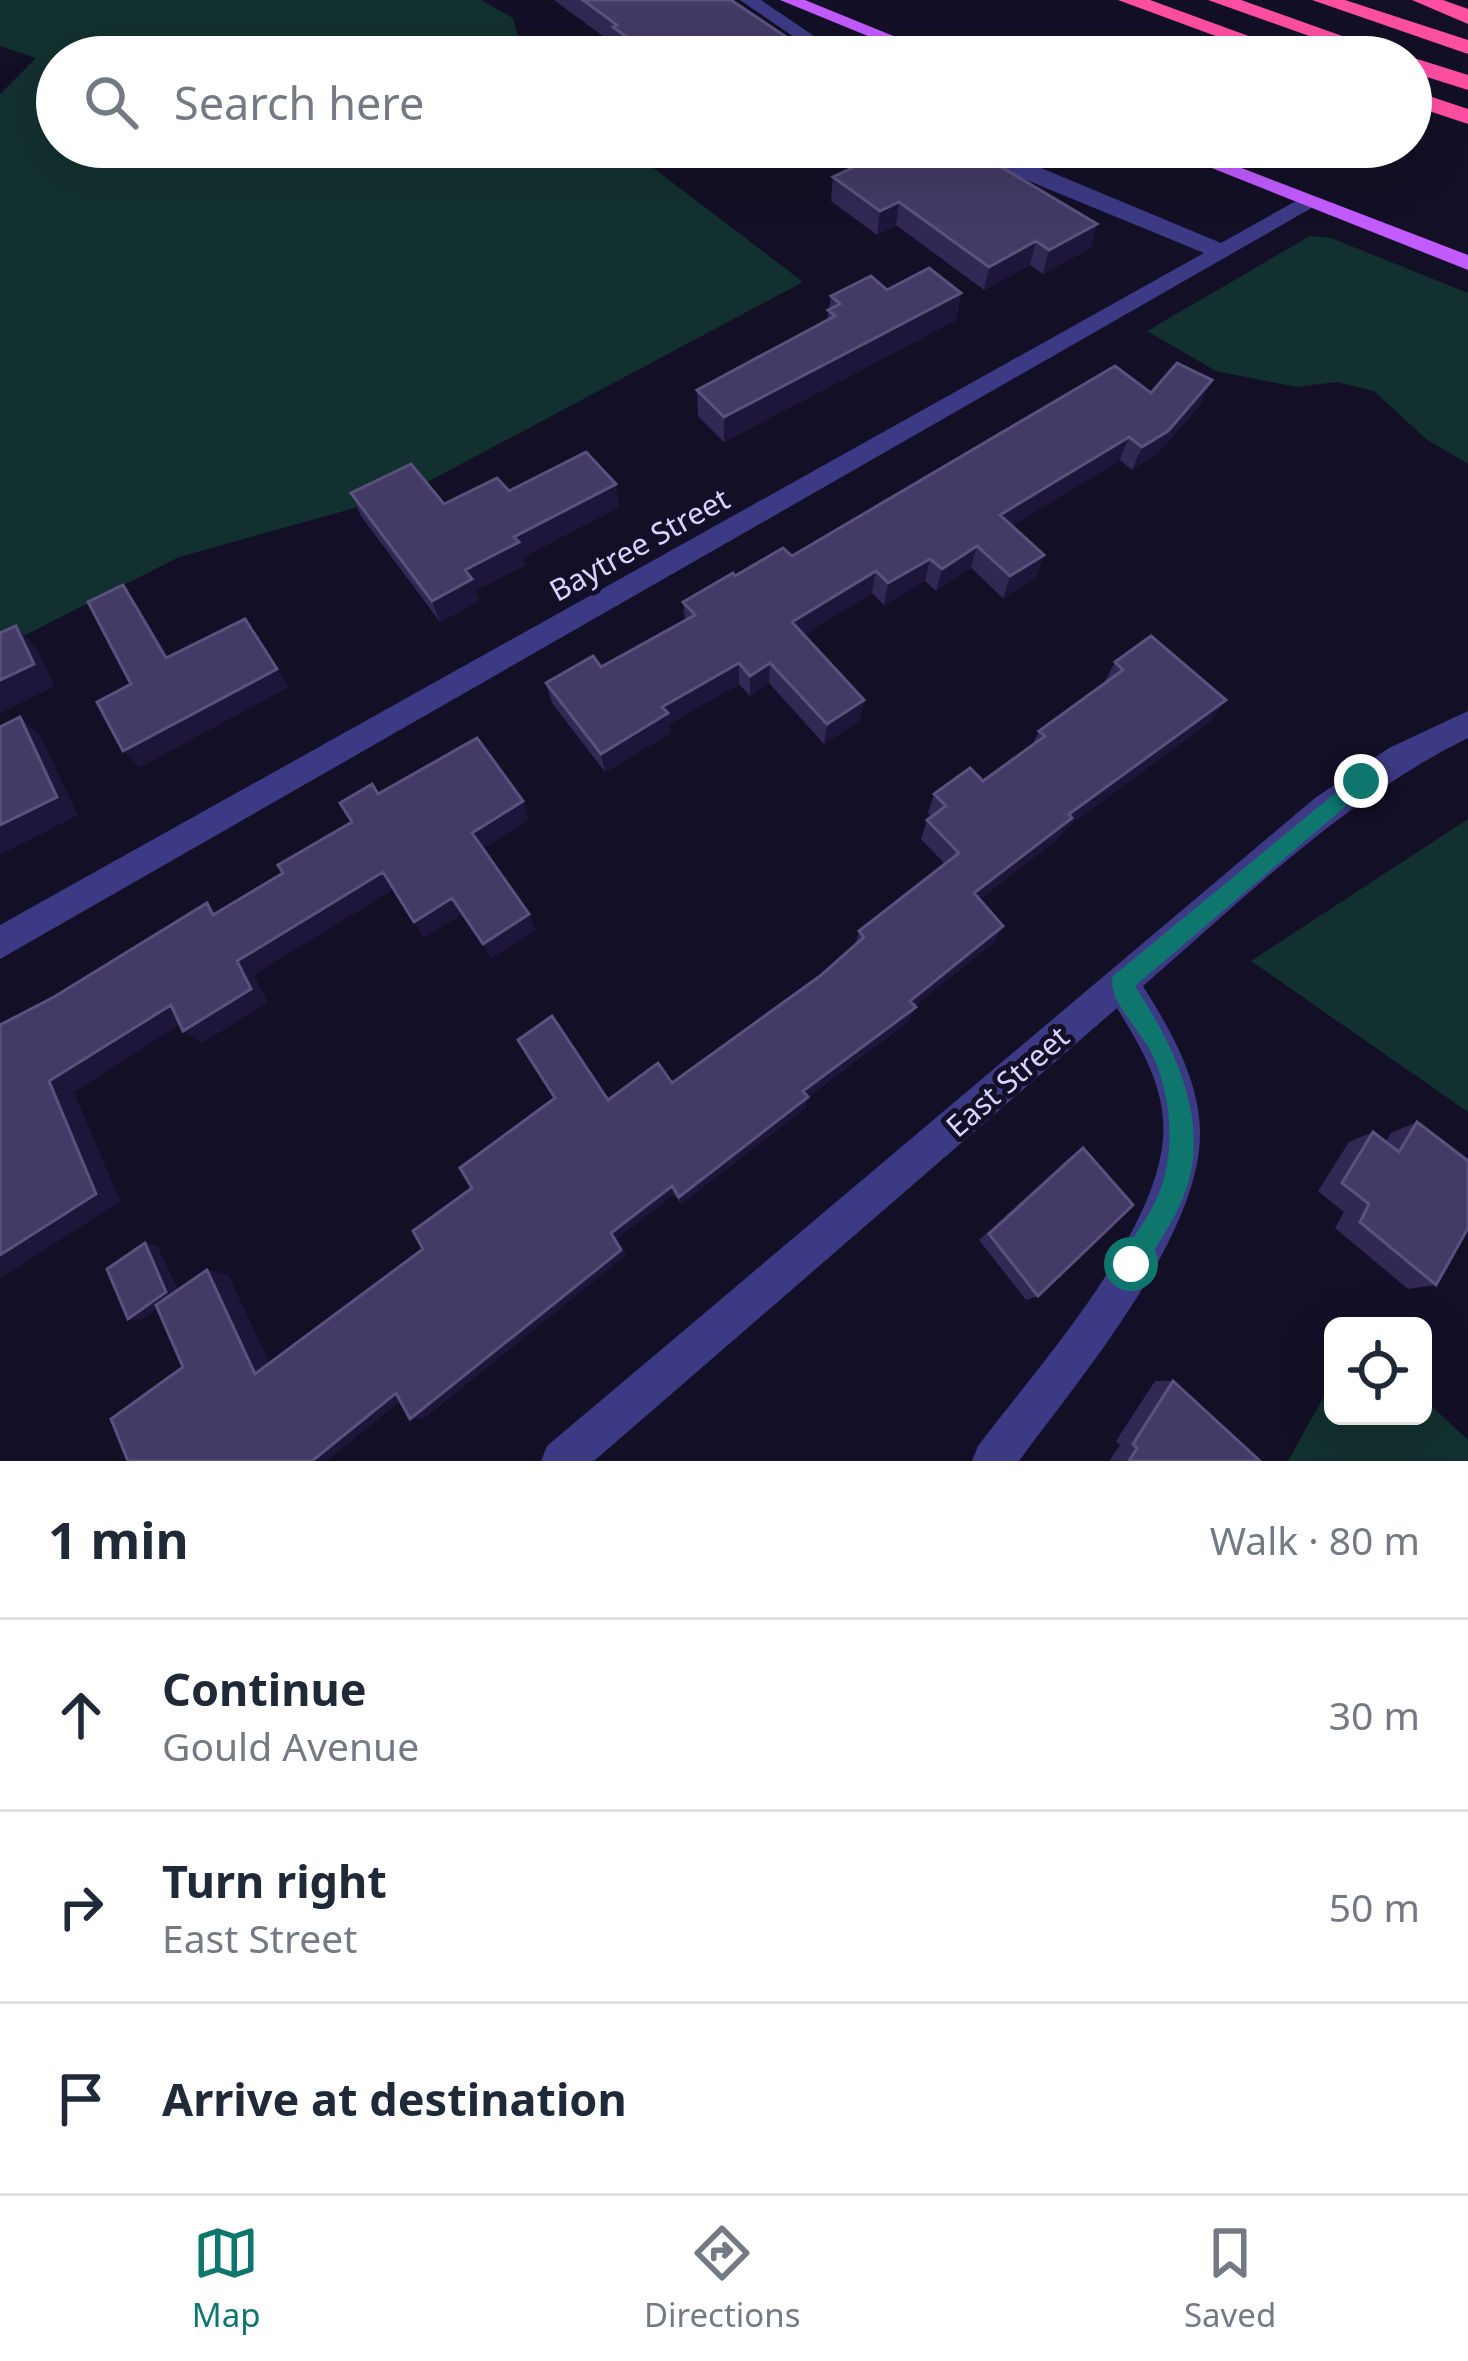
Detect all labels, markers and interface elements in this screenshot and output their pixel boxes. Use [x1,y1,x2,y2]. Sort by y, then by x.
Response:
search box [36,36,1432,168]
icon: search [78,69,144,135]
text: Search here [174,72,424,133]
street label: Baytree Street [542,478,736,610]
route end [1334,754,1388,808]
street label: East Street [937,1016,1077,1146]
route start [1104,1237,1158,1291]
map controls [1324,1317,1432,1425]
button: locate [1324,1317,1432,1425]
text: 1 min [48,1504,189,1574]
text: Walk · 80 m [1210,1513,1420,1566]
text: Continue [162,1658,367,1719]
icon: ahead [48,1682,114,1748]
text: 30 m [1329,1688,1420,1741]
text: Gould Avenue [162,1719,419,1772]
text: Turn right [162,1850,387,1911]
icon: right [48,1874,114,1940]
text: 50 m [1329,1880,1420,1933]
text: East Street [162,1911,357,1964]
icon: arrive [48,2066,114,2132]
text: Arrive at destination [162,2068,627,2129]
tab: Map [192,2220,260,2337]
tab: Directions [644,2220,801,2337]
tab: Saved [1184,2220,1276,2337]

